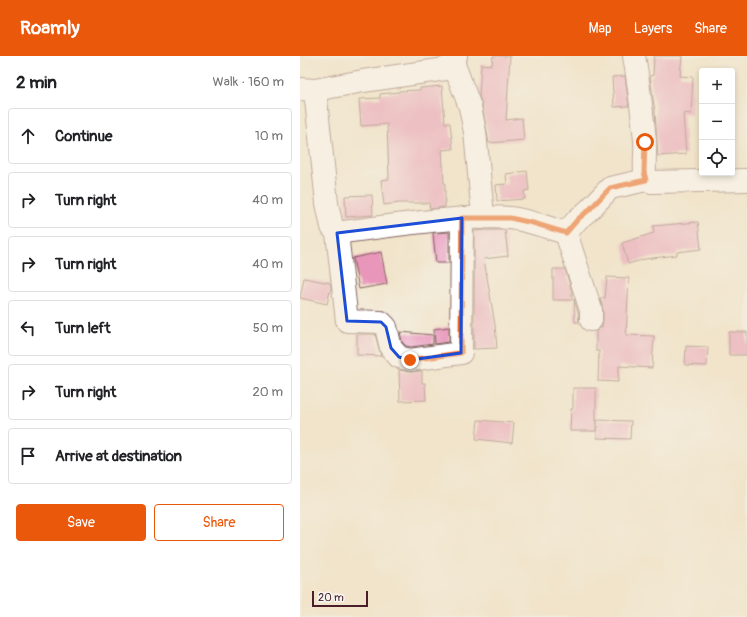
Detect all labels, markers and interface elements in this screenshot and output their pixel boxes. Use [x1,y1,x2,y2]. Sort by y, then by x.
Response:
text: Roamly [20,16,80,40]
text: Map [589,20,612,37]
text: Layers [634,20,672,37]
text: Share [694,20,727,37]
map controls [699,68,735,176]
button: + [699,68,735,104]
text: 2 min [16,72,57,93]
text: Walk · 160 m [213,74,284,90]
button: − [699,104,735,140]
icon: ahead [17,125,39,147]
text: Continue [55,127,113,146]
text: 10 m [255,128,283,144]
route start [636,133,654,151]
button: locate [699,140,735,176]
icon: right [17,189,39,211]
text: Turn right [55,191,116,210]
text: 40 m [252,192,283,208]
icon: right [17,253,39,275]
text: Turn right [55,255,116,274]
text: 40 m [252,256,283,272]
icon: left [17,317,39,339]
text: Turn left [55,319,111,338]
text: 50 m [253,320,283,336]
route end [401,351,419,369]
icon: right [17,381,39,403]
text: Turn right [55,383,116,402]
text: 20 m [252,384,283,400]
icon: arrive [17,445,39,467]
text: Arrive at destination [55,447,182,466]
button: Save [16,504,146,541]
button: Share [154,504,284,541]
scale bar [312,589,368,608]
text: 20 m [318,591,344,604]

